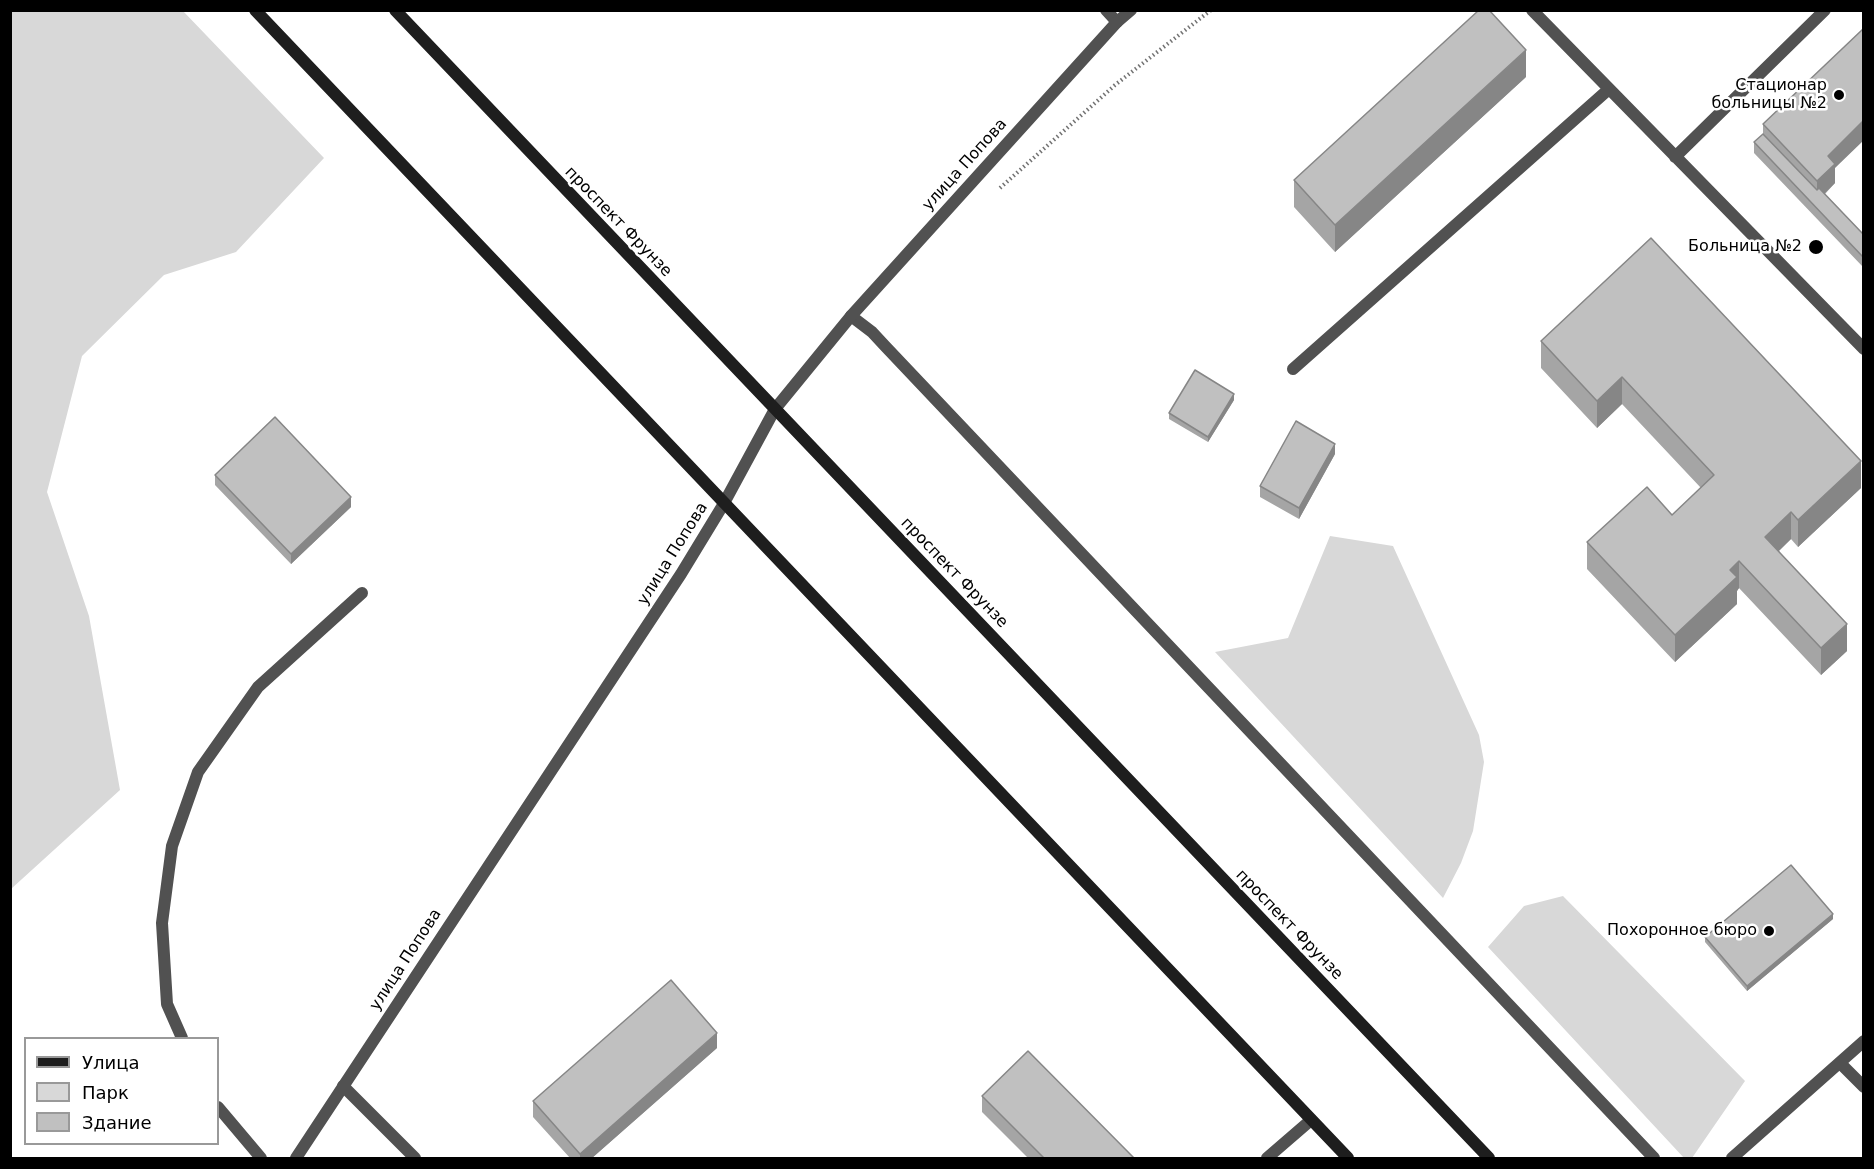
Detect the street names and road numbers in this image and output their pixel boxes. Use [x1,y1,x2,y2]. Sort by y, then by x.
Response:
street label: улица Попова [919,115,1011,215]
street label: проспект Фрунзе [560,163,676,281]
street label: улица Попова [634,499,712,609]
street label: проспект Фрунзе [896,514,1012,632]
street label: проспект Фрунзе [1231,866,1347,984]
street label: улица Попова [366,906,446,1014]

